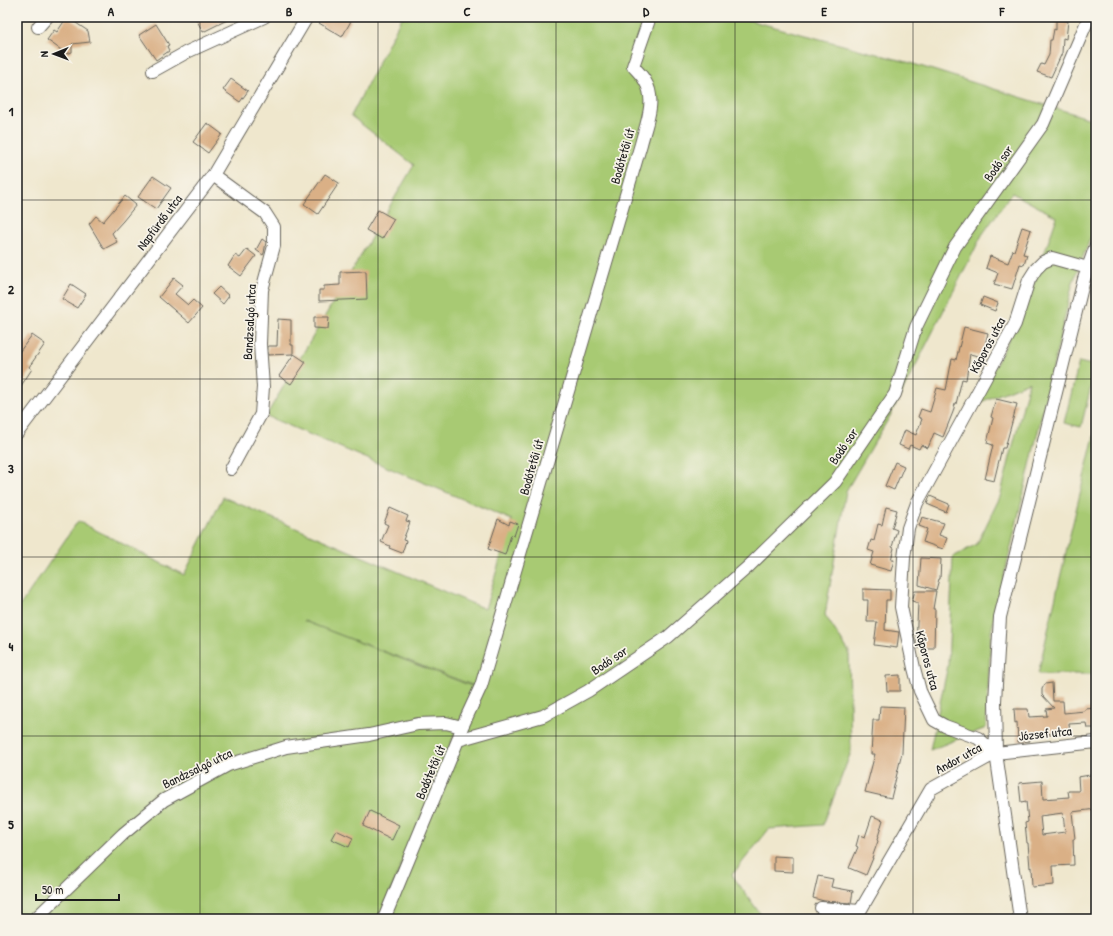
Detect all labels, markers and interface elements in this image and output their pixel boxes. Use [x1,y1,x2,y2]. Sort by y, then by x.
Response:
text: A [108,2,115,20]
text: B [286,2,293,20]
text: C [463,2,471,20]
text: D [643,2,650,20]
text: E [821,2,827,20]
text: F [999,2,1006,20]
north arrow [34,34,74,74]
text: N [37,51,51,57]
text: 1 [9,102,14,120]
street label: Bodótetői út [605,126,639,186]
street label: Bodó sor [979,141,1017,185]
street label: Napfürdő utca [132,190,186,254]
text: 2 [8,280,15,298]
street label: Bandzsalgó utca [238,284,260,360]
street label: Kőporos utca [965,314,1009,376]
street label: Bodó sor [824,424,862,468]
street label: Bodótetői út [514,437,548,497]
text: 3 [8,459,14,477]
street label: Kőporos utca [911,628,945,692]
text: 4 [9,637,14,655]
street label: Bodó sor [587,641,631,679]
street label: József utca [1018,721,1072,745]
street label: Andor utca [932,738,984,778]
street label: Bodótetői út [411,742,450,802]
street label: Bandzsalgó utca [159,743,235,793]
text: 5 [8,815,14,833]
scale bar [36,876,119,902]
text: 50 m [42,881,63,898]

